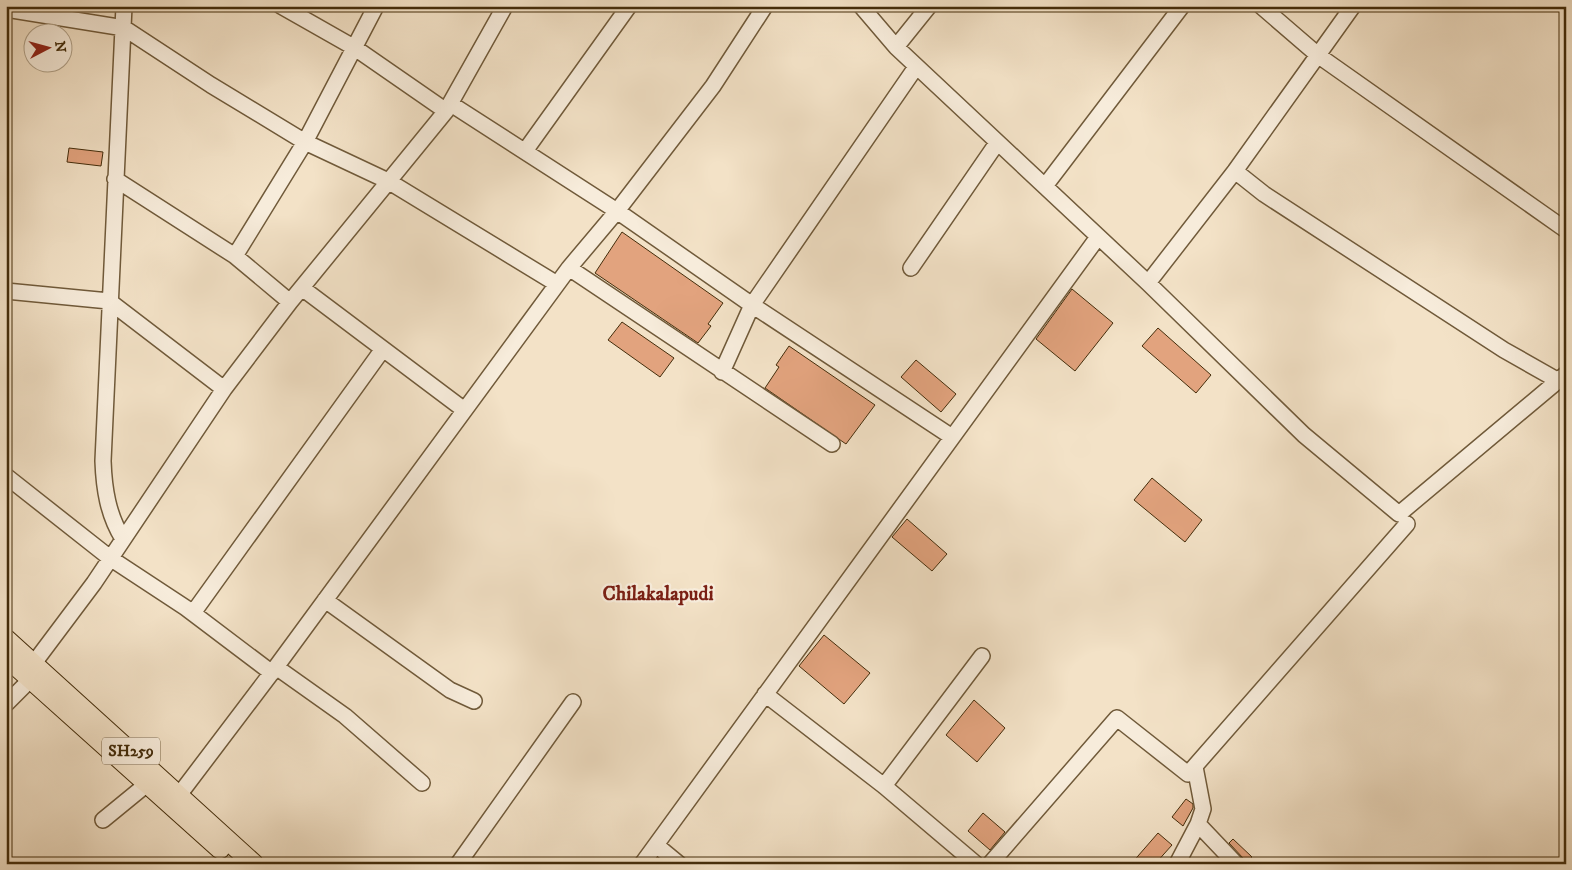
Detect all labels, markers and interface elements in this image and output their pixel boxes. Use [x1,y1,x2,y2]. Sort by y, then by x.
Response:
north arrow [22,22,72,72]
text: N [50,40,70,54]
district label: Chilakalapudi [602,582,714,607]
road number: SH259 [102,738,160,764]

